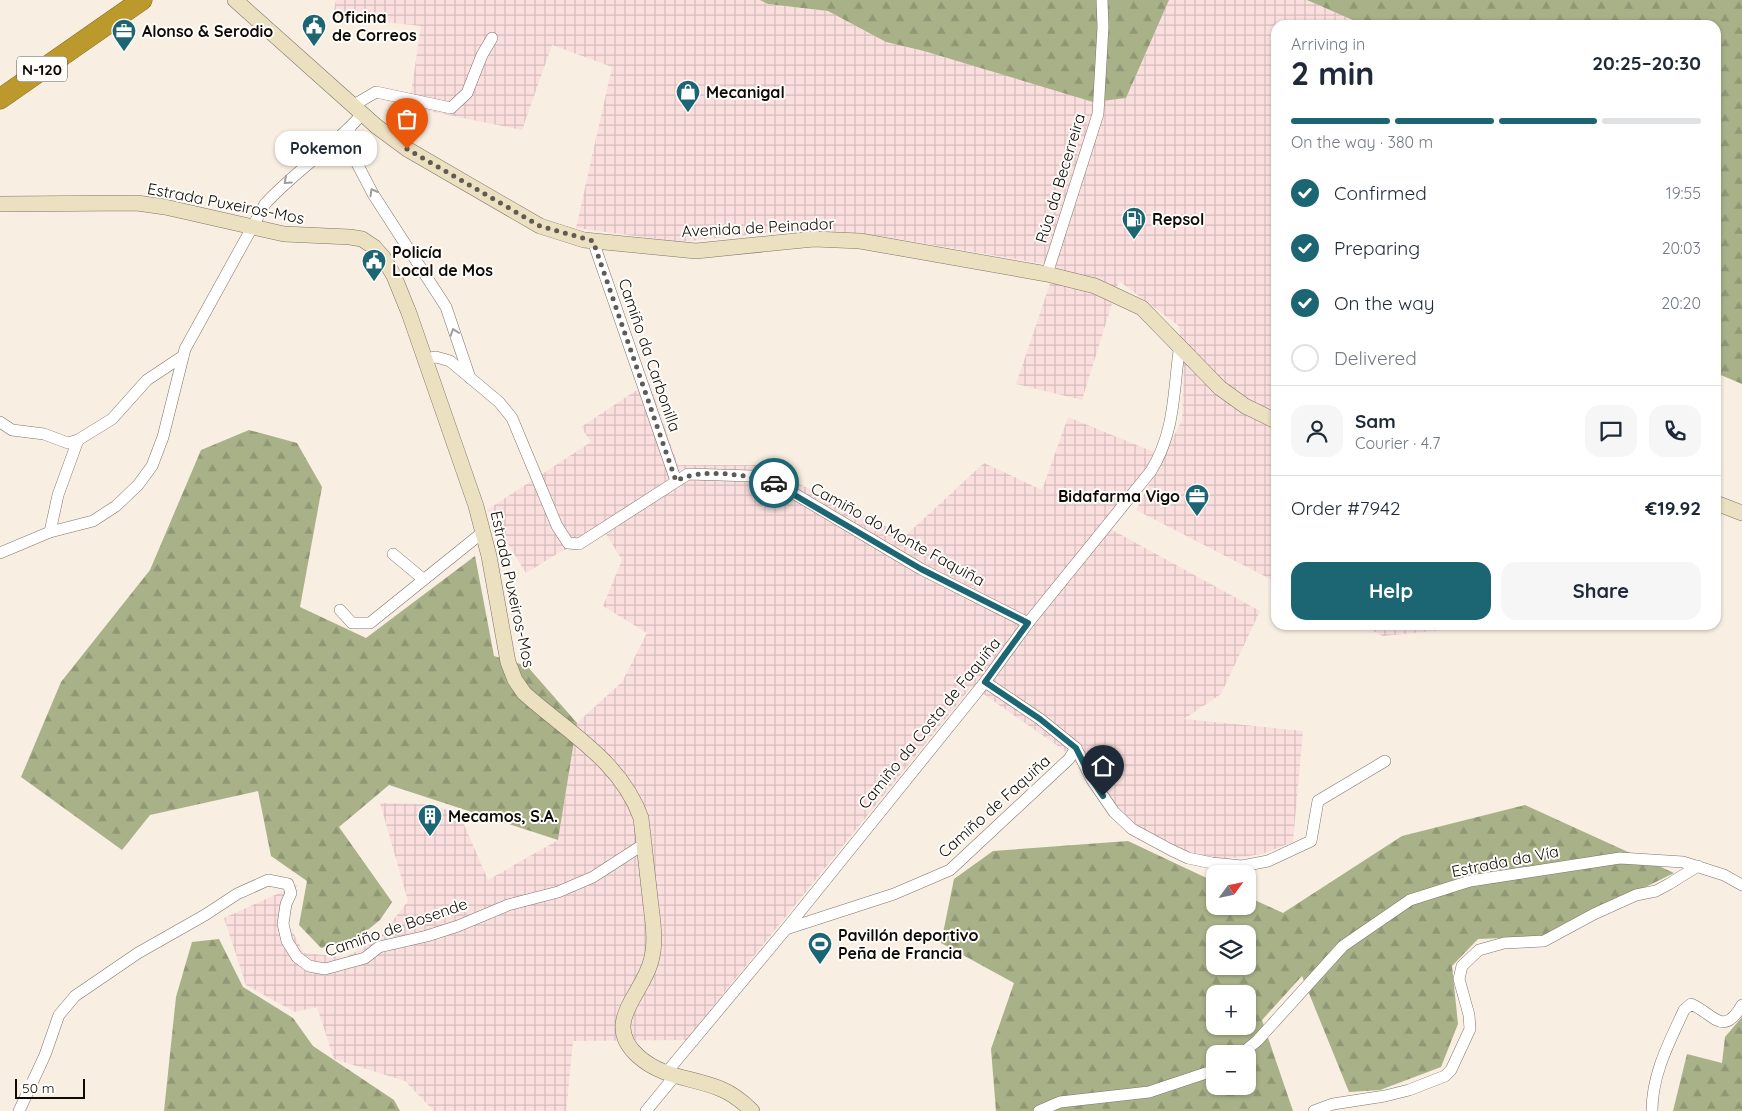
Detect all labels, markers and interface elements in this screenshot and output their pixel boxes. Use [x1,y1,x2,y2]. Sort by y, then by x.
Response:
place label: Oficina de Correos [332,7,417,45]
public building icon: Oficina de Correos [301,13,327,47]
office icon: Alonso & Serodio [111,18,137,52]
place label: Alonso & Serodio [142,21,273,41]
text: Arriving in [1291,34,1365,54]
text: 20:25–20:30 [1592,51,1701,75]
text: 2 min [1291,53,1374,93]
road number: N-120 [17,56,67,82]
shop icon: Mecanigal [675,79,701,113]
place label: Mecanigal [706,82,785,102]
pin [386,98,428,149]
icon: bag [393,105,421,133]
street label: Rúa da Becerreira [1031,111,1089,245]
callout: Pokemon [274,132,377,166]
text: On the way · 380 m [1291,132,1433,152]
text: Pokemon [290,138,362,158]
one-way arrow [284,175,293,184]
street label: Estrada Puxeiros-Mos [146,178,306,228]
icon: check [1291,179,1319,207]
text: Confirmed [1334,181,1427,205]
text: 19:55 [1666,183,1701,203]
one-way arrow [369,189,379,198]
fuel station icon: Repsol [1121,206,1147,240]
place label: Repsol [1152,209,1204,229]
street label: Avenida de Peinador [681,213,835,241]
icon: check [1291,234,1319,262]
text: Preparing [1334,236,1420,260]
text: 20:03 [1662,238,1701,258]
place label: Policía Local de Mos [392,242,493,280]
public building icon: Policía Local de Mos [361,248,387,282]
street label: Camiño da Carbonilla [614,276,686,434]
icon: check [1291,289,1319,317]
text: On the way [1334,291,1435,315]
text: 20:20 [1661,293,1701,313]
one-way arrow [450,328,460,337]
text: Delivered [1334,346,1417,370]
button: person [1291,405,1343,457]
button: chat [1585,405,1637,457]
button: phone [1649,405,1701,457]
text: Sam [1355,409,1396,433]
text: Courier · 4.7 [1355,433,1440,453]
courier [749,458,799,508]
icon: car [760,469,788,497]
street label: Camiño do Monte Faquiña [808,478,988,590]
office icon: Bidafarma Vigo [1184,483,1210,517]
place label: Bidafarma Vigo [1058,486,1180,506]
text: Order #7942 [1291,496,1401,520]
text: €19.92 [1645,496,1701,520]
street label: Estrada Puxeiros-Mos [487,509,539,669]
button: Help [1291,562,1491,620]
button: Share [1501,562,1701,620]
street label: Camiño da Costa de Faquiña [854,633,1004,813]
pin [1082,745,1124,796]
street label: Camiño de Faquiña [934,750,1054,862]
icon: home [1089,752,1117,780]
building icon: Mecamos, S.A. [417,803,443,837]
place label: Mecamos, S.A. [448,806,558,826]
street label: Estrada da Vía [1450,841,1560,881]
north arrow [1206,865,1256,915]
map controls [1206,865,1256,1095]
street label: Camiño de Bosende [322,893,470,961]
place label: Pavillón deportivo Peña de Francia [838,925,979,963]
button: layers [1206,925,1256,975]
sports icon: Pavillón deportivo Peña de Francia [807,931,833,965]
button: + [1206,985,1256,1035]
button: − [1206,1045,1256,1095]
scale bar [15,1076,85,1099]
text: 50 m [22,1079,55,1097]

